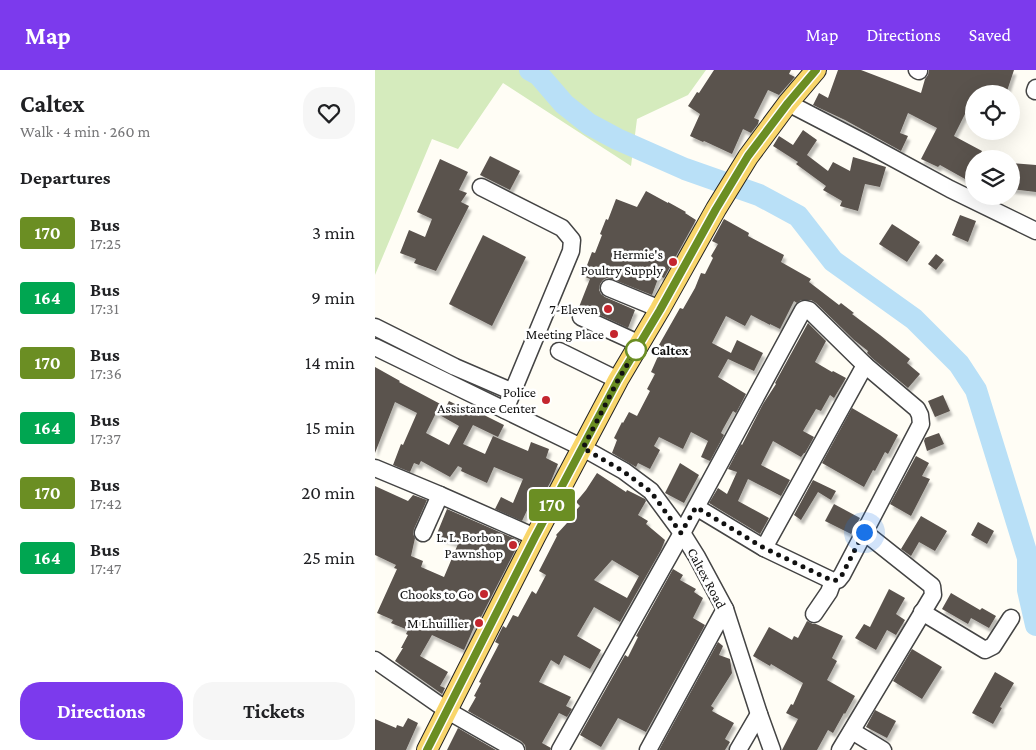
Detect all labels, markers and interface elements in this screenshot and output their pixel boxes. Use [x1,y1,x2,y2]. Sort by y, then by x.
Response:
text: Map [25,22,71,49]
text: Map [806,25,838,45]
text: Directions [866,25,941,45]
text: Saved [969,25,1011,45]
map controls [965,85,1020,205]
button: locate [965,85,1020,140]
button: heart [303,87,355,139]
text: Caltex [20,90,84,117]
text: Walk · 4 min · 260 m [20,123,150,140]
button: layers [965,150,1020,205]
text: Departures [20,167,111,188]
text: Bus [90,214,120,235]
text: 3 min [312,222,355,243]
text: 170 [34,223,61,243]
text: 17:25 [90,235,121,252]
place label: Hermie's Poultry Supply [581,246,664,278]
marker: Hermie's Poultry Supply [667,256,679,268]
text: Bus [90,279,120,300]
text: 9 min [311,287,355,308]
text: 164 [34,288,61,308]
text: 17:31 [90,300,119,317]
place label: 7-Eleven [549,301,598,317]
marker: 7-Eleven [602,303,614,315]
place label: Meeting Place [526,326,604,342]
marker: Meeting Place [608,328,620,340]
marker: Caltex [625,339,647,361]
place label: Caltex [651,342,689,358]
text: Bus [90,344,120,365]
text: 14 min [305,352,355,373]
text: 170 [34,353,61,373]
text: 17:36 [90,365,122,382]
place label: Police Assistance Center [437,384,536,416]
marker: Police Assistance Center [540,394,552,406]
text: Bus [90,409,120,430]
text: 15 min [306,417,355,438]
text: 164 [34,418,61,438]
text: 17:37 [90,430,121,447]
text: Bus [90,474,120,495]
text: 20 min [301,482,355,503]
text: 170 [34,483,61,503]
line badge: 170 [523,489,581,521]
text: 17:42 [90,495,122,512]
text: 170 [539,495,565,515]
your location [852,520,877,545]
place label: L. L. Borbon Pawnshop [436,529,503,561]
text: Bus [90,539,120,560]
marker: L. L. Borbon Pawnshop [507,539,519,551]
street label: Caltex Road [684,545,730,612]
text: 25 min [303,547,355,568]
text: 164 [34,548,61,568]
text: 17:47 [90,560,121,577]
place label: Chooks to Go [400,586,474,602]
marker: Chooks to Go [478,588,490,600]
place label: M Lhuillier [407,615,469,631]
marker: M Lhuillier [473,617,485,629]
button: Directions [20,682,183,740]
button: Tickets [193,682,355,740]

